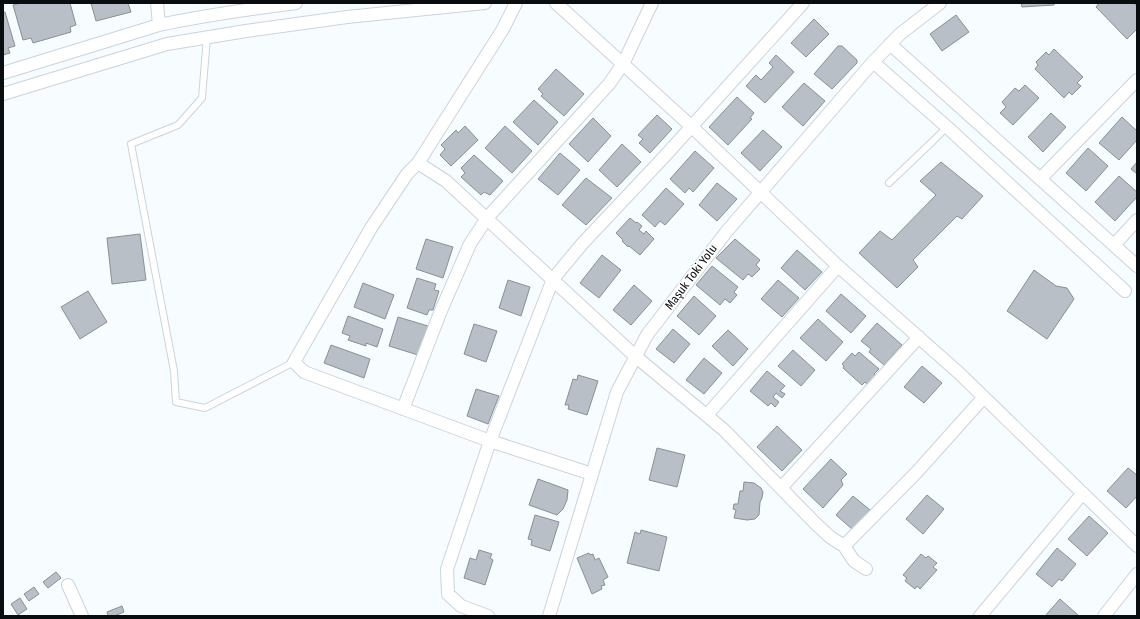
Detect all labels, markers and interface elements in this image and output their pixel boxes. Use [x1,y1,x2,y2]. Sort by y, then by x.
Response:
street label: Maşuk Toki Yolu [662,242,720,312]

